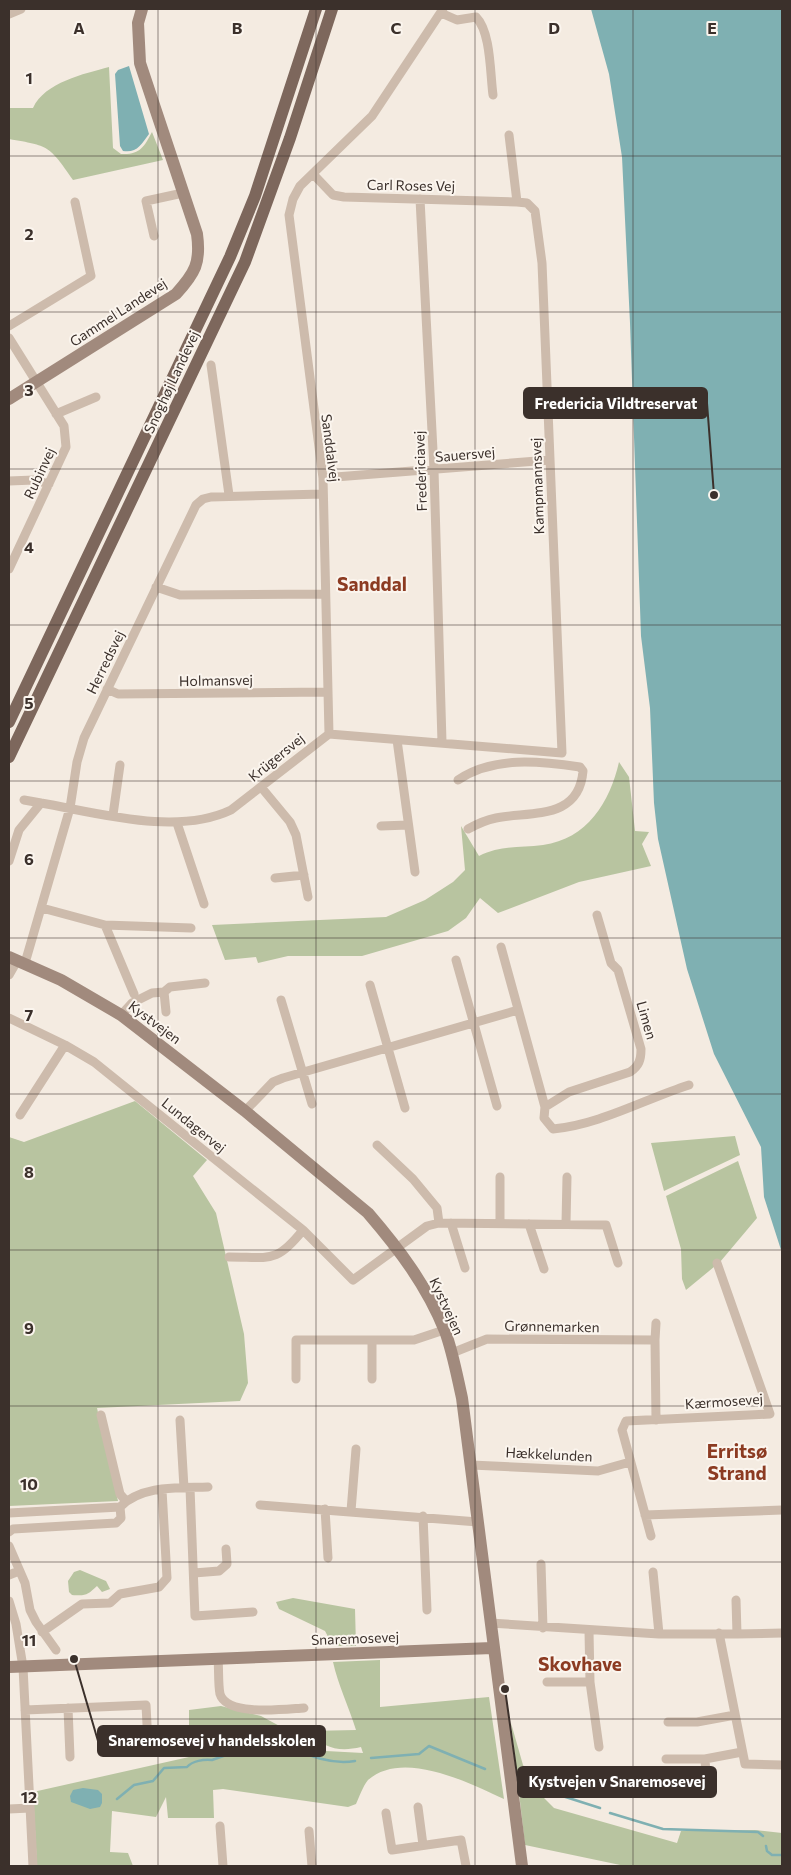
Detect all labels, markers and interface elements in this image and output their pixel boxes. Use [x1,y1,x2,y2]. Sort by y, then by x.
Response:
text: A [73,18,85,37]
text: B [232,18,243,37]
text: C [391,18,402,37]
text: D [548,18,560,37]
text: E [707,18,717,37]
text: 1 [25,68,33,87]
street label: Carl Roses Vej [367,176,455,194]
text: 2 [24,224,34,243]
street label: Gammel Landevej [66,274,170,350]
street label: Snoghøj Landevej [140,328,202,436]
text: 3 [24,380,34,399]
callout: Fredericia Vildtreservat [524,388,707,418]
text: Fredericia Vildtreservat [535,394,697,412]
street label: Sanddalvej [318,413,344,483]
street label: Fredericiavej [410,430,430,512]
street label: Kampmannsvej [527,437,547,535]
street label: Sauersvej [434,443,496,465]
street label: Rubinvej [20,445,58,501]
text: 4 [24,537,34,556]
district label: Sanddal [337,572,407,595]
street label: Herredsvej [82,628,128,696]
street label: Holmansvej [179,671,253,689]
text: 5 [24,693,34,712]
street label: Krügersvej [245,729,307,785]
text: 6 [24,849,34,868]
street label: Kystvejen [125,997,185,1047]
street label: Limen [633,999,661,1041]
text: 7 [25,1005,34,1024]
street label: Lundagervej [159,1094,229,1156]
text: 8 [24,1162,34,1181]
street label: Kystvejen [426,1275,468,1337]
street label: Grønnemarken [504,1317,600,1335]
text: 9 [24,1318,34,1337]
street label: Kærmosevej [684,1390,764,1412]
district label: Erritsø Strand [707,1439,767,1484]
street label: Hækkelunden [505,1443,593,1465]
text: 10 [20,1474,38,1493]
street label: Snaremosevej [311,1628,399,1648]
text: 11 [22,1630,36,1649]
district label: Skovhave [538,1652,622,1675]
callout: Snaremosevej v handelsskolen [98,1726,325,1756]
text: Snaremosevej v handelsskolen [108,1731,316,1749]
callout: Kystvejen v Snaremosevej [518,1767,716,1797]
text: Kystvejen v Snaremosevej [528,1772,706,1790]
text: 12 [21,1787,37,1806]

